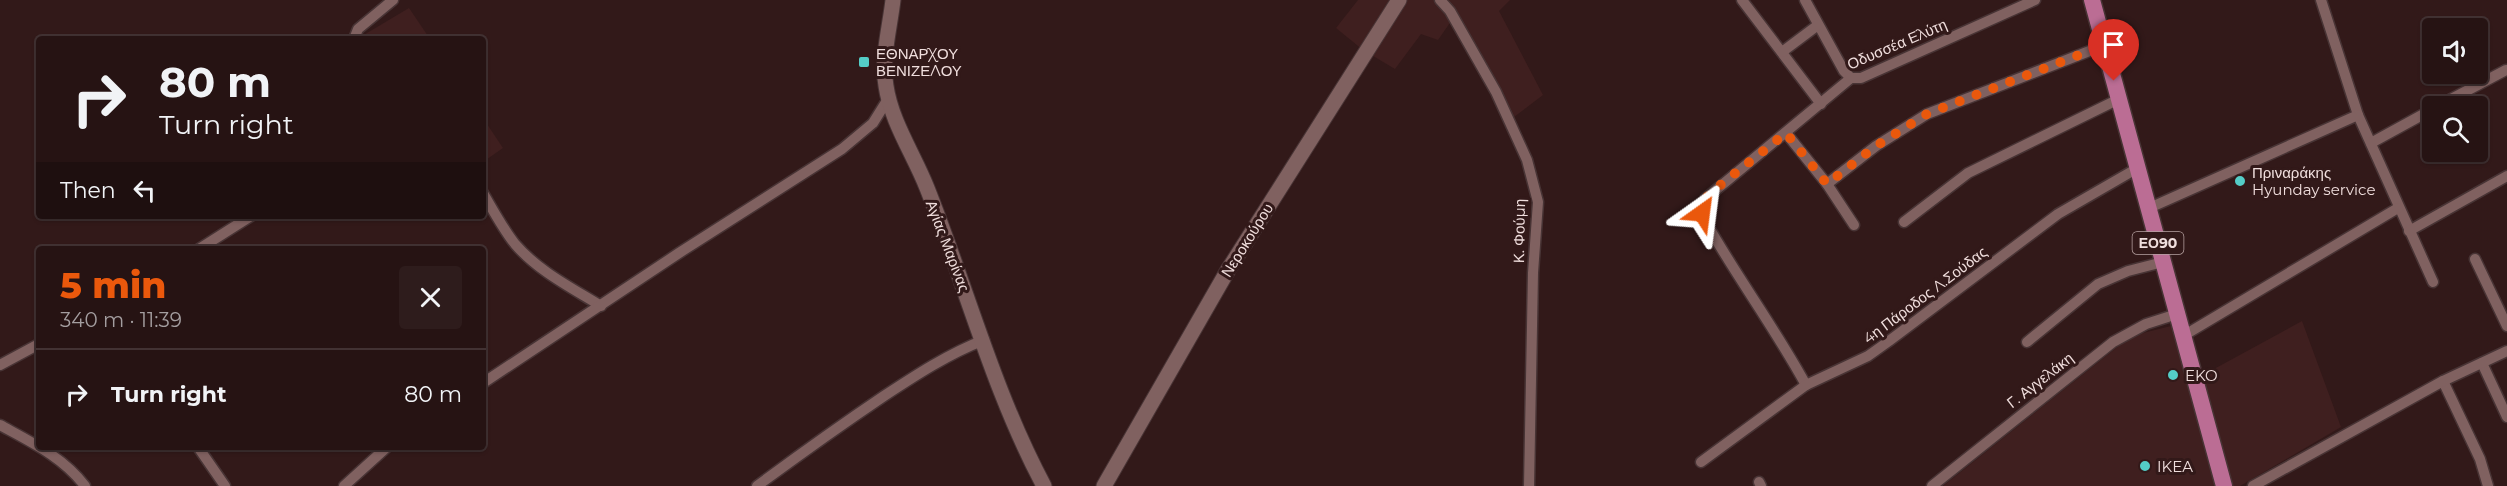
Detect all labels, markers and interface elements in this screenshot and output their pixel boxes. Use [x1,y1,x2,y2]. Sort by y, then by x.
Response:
street label: Οδυσσέα Ελύτη [1844,14,1950,74]
map controls [2422,18,2488,162]
button: sound [2422,18,2488,84]
pin [2088,19,2139,81]
icon: arrive [2097,28,2130,61]
place label: ΕΘΝΑΡΧΟΥ ΒΕΝΙΖΕΛΟΥ [876,44,962,80]
marker: ΕΘΝΑΡΧΟΥ ΒΕΝΙΖΕΛΟΥ [857,55,871,69]
text: 80 m [159,56,271,108]
icon: right [60,60,138,138]
button: search [2422,96,2488,162]
text: Turn right [159,108,294,141]
place label: Πριναράκης Hyunday service [2252,163,2376,199]
icon: left [128,174,161,207]
marker: Πριναράκης Hyunday service [2233,174,2247,188]
text: Then [60,177,116,204]
position arrow [1670,181,1734,245]
street label: Αγίας Μαρίνας [922,197,974,295]
street label: Κ. Φούμη [1509,199,1529,263]
street label: Νεροκούρου [1217,200,1277,280]
road number: ΕΟ90 [2132,232,2184,254]
street label: 4η Πάροδος Λ.Σούδας [1859,242,1991,348]
text: 5 min [60,263,166,307]
button: close [399,266,462,329]
text: 340 m · 11:39 [60,308,182,332]
street label: Γ. Αγγελάκη [2003,348,2077,412]
place label: EKO [2185,366,2218,385]
marker: EKO [2166,368,2180,382]
icon: right [60,378,93,411]
text: Turn right [111,381,226,408]
text: 80 m [404,381,462,408]
place label: IKEA [2157,457,2193,476]
marker: IKEA [2138,459,2152,473]

